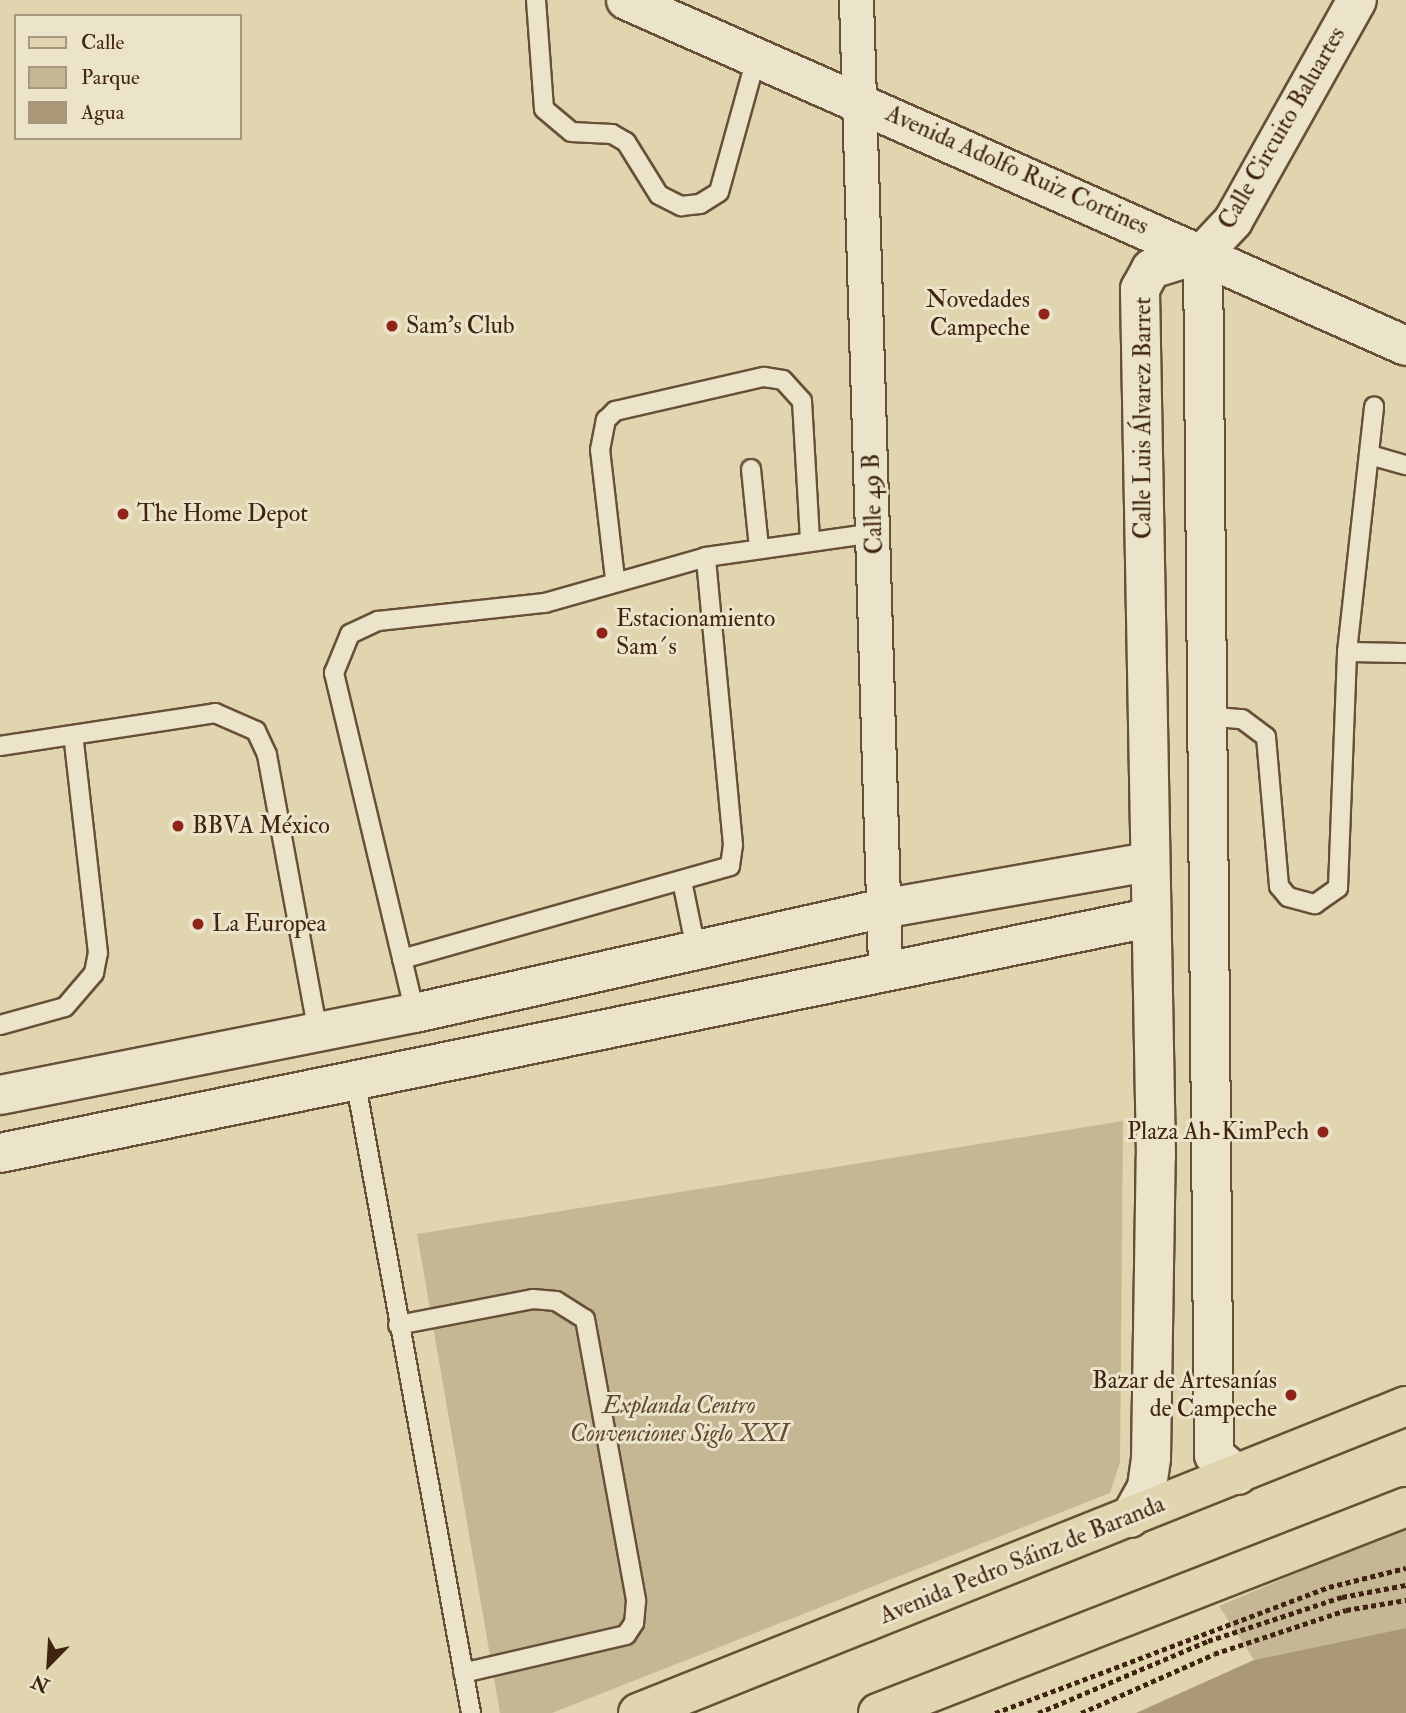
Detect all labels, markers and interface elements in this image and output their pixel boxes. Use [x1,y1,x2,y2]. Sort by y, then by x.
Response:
legend [14,14,242,140]
street label: Calle Circuito Baluartes [1212,22,1352,234]
text: Calle [81,29,124,56]
text: Parque [81,64,140,91]
text: Agua [81,99,124,126]
street label: Avenida Adolfo Ruiz Cortines [881,99,1153,241]
place label: Novedades Campeche [926,286,1030,342]
street label: Calle Luis Álvarez Barret [1129,297,1157,539]
marker: Novedades Campeche [1036,306,1052,322]
place label: Sam's Club [406,312,515,340]
marker: Sam's Club [384,318,400,334]
street label: Calle 49 B [857,453,889,555]
place label: The Home Depot [137,500,308,528]
marker: The Home Depot [115,506,131,522]
place label: Estacionamiento Sam´s [616,605,775,661]
marker: Estacionamiento Sam´s [594,625,610,641]
place label: BBVA México [192,812,330,840]
marker: BBVA México [170,818,186,834]
place label: La Europea [212,910,326,938]
marker: La Europea [190,916,206,932]
place label: Plaza Ah-KimPech [1127,1118,1309,1146]
marker: Plaza Ah-KimPech [1315,1124,1331,1140]
place label: Bazar de Artesanías de Campeche [1092,1367,1277,1423]
marker: Bazar de Artesanías de Campeche [1283,1387,1299,1403]
park label: Explanda Centro Convenciones Siglo XXI [570,1392,788,1448]
street label: Avenida Pedro Sáinz de Baranda [875,1490,1169,1630]
north arrow [14,1629,84,1699]
text: N [28,1669,53,1698]

